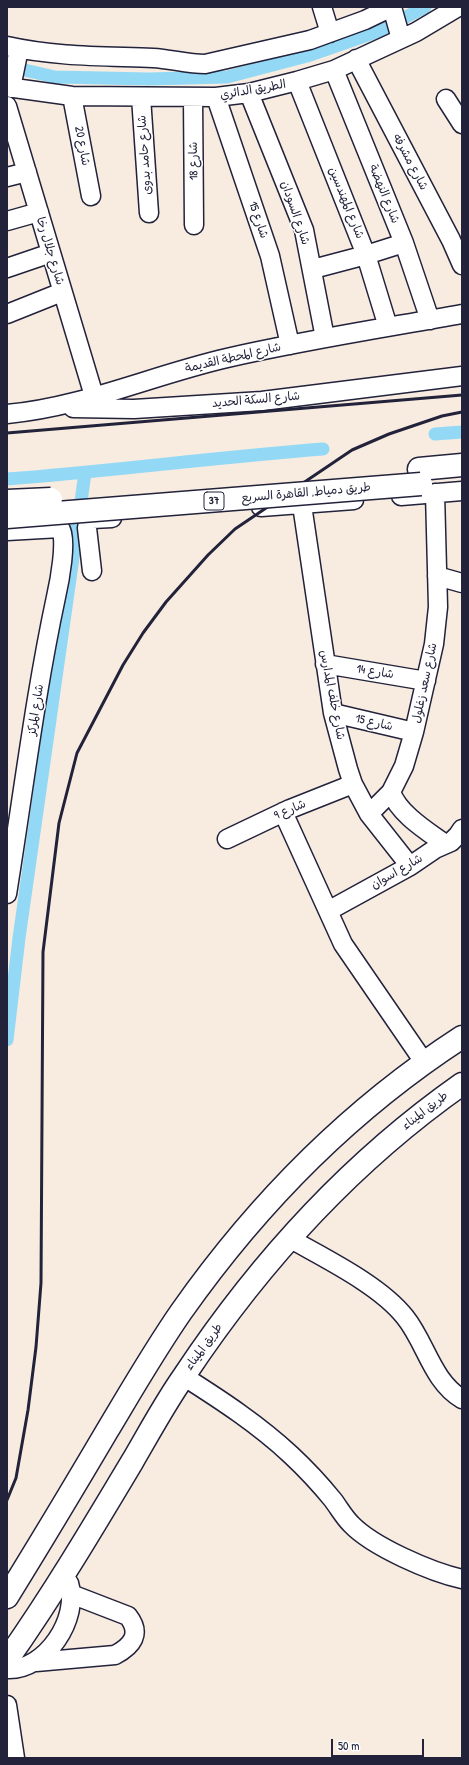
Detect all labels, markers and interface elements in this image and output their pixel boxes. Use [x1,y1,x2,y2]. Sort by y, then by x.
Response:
street label: الطريق الدائري [219,77,287,103]
street label: شارع حامد بدوى [135,115,155,195]
street label: شارع 20 [71,125,93,167]
street label: شارع مشرفه [389,131,431,193]
street label: شارع 18 [186,142,202,180]
street label: شارع النهضة [366,162,402,226]
street label: شارع المهندسين [325,165,367,241]
street label: شارع السودان [277,179,313,247]
street label: شارع 15 [245,200,271,240]
street label: شارع جلال رخا [33,215,67,287]
street label: شارع المحطة القديمة [184,340,282,376]
street label: شارع السكة الحديد [211,389,301,411]
street label: طريق دمياط, القاهرة السريع [241,480,371,506]
road number: 37 [204,492,224,510]
street label: شارع سعد زغلول [409,641,441,725]
street label: شارع خلف المدارس [316,649,348,741]
street label: شارع 14 [355,662,395,682]
street label: شارع المركز [25,683,47,737]
street label: شارع 15 [354,712,394,734]
street label: شارع 9 [272,797,308,823]
street label: شارع اسوان [369,851,425,893]
street label: طريق الميناء [399,1089,451,1133]
street label: طريق الميناء [182,1321,226,1373]
scale bar [333,1731,426,1757]
text: 50 m [338,1737,359,1754]

